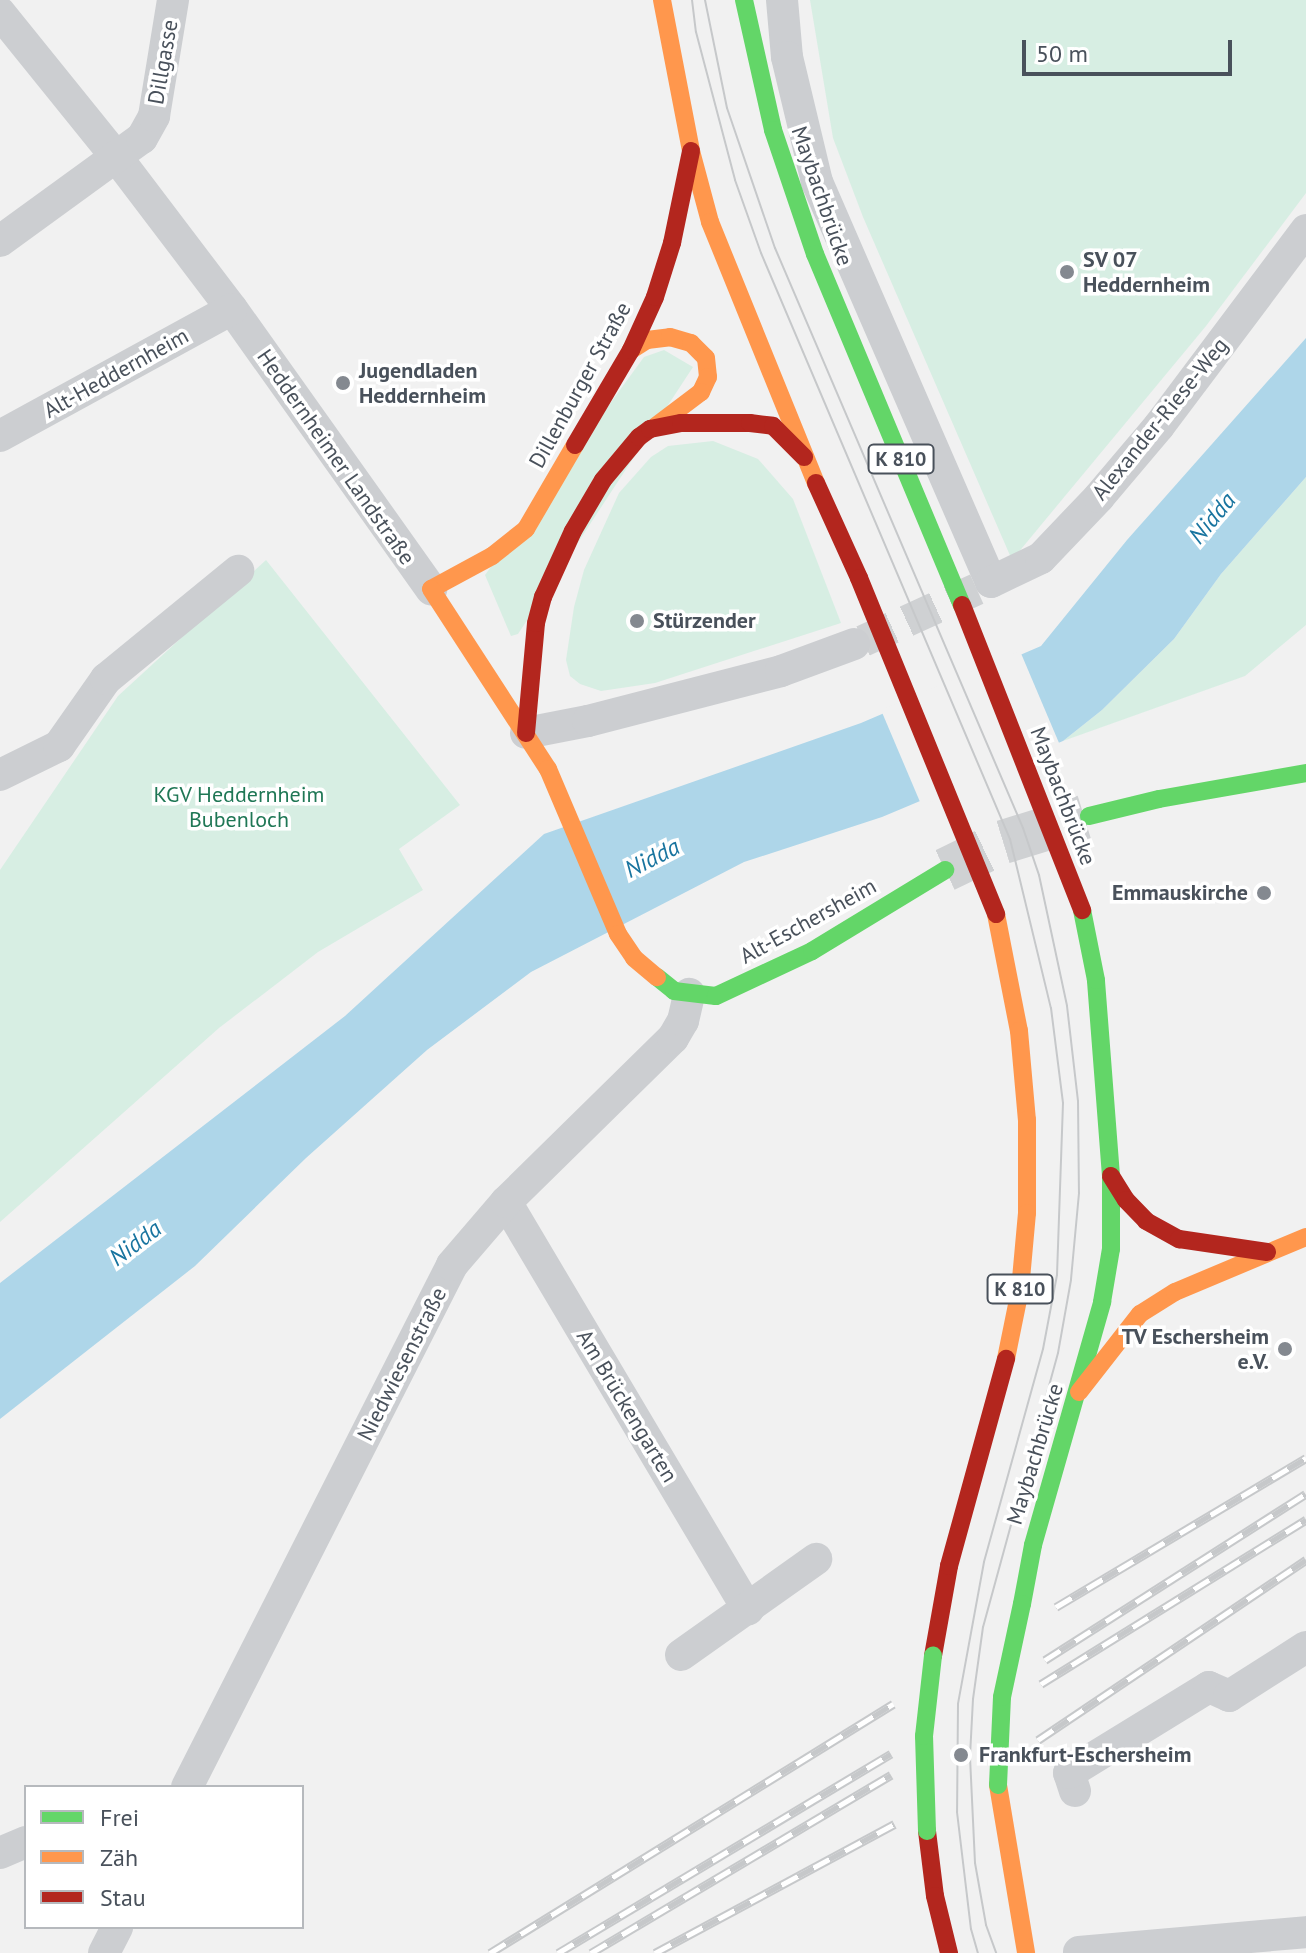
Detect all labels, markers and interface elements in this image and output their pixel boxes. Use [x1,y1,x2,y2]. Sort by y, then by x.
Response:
street label: Dillgasse [143,18,183,106]
scale bar [1026,24,1236,74]
text: 50 m [1036,38,1088,69]
street label: Maybachbrücke [786,123,858,269]
place label: SV 07 Heddernheim [1083,246,1210,298]
marker: SV 07 Heddernheim [1058,263,1076,281]
street label: Dillenburger Straße [523,297,637,473]
street label: Alt-Heddernheim [39,322,193,424]
street label: Alexander-Riese-Weg [1086,333,1234,505]
street label: Heddernheimer Landstraße [252,344,420,570]
place label: Jugendladen Heddernheim [359,357,486,408]
marker: Jugendladen Heddernheim [334,374,352,392]
road number: K 810 [867,443,935,475]
water label: Nidda [1182,487,1242,549]
place label: Stürzender [653,608,756,634]
marker: Stürzender [628,612,646,630]
street label: Maybachbrücke [1025,723,1101,869]
park label: KGV Heddernheim Bubenloch [153,781,325,832]
water label: Nidda [620,832,684,884]
street label: Alt-Eschersheim [735,873,881,969]
place label: Emmauskirche [1112,880,1248,906]
marker: Emmauskirche [1255,884,1273,902]
water label: Nidda [103,1214,167,1272]
road number: K 810 [986,1273,1054,1305]
street label: Niedwiesenstraße [352,1283,452,1445]
place label: TV Eschersheim e.V. [1121,1323,1269,1374]
street label: Am Brückengarten [571,1325,683,1487]
marker: TV Eschersheim e.V. [1276,1340,1294,1358]
street label: Maybachbrücke [1001,1380,1069,1528]
place label: Frankfurt-Eschersheim [979,1742,1191,1768]
marker: Frankfurt-Eschersheim [950,1744,972,1766]
legend [24,1785,304,1929]
text: Frei [100,1802,139,1833]
text: Zäh [100,1842,138,1873]
text: Stau [100,1882,146,1913]

